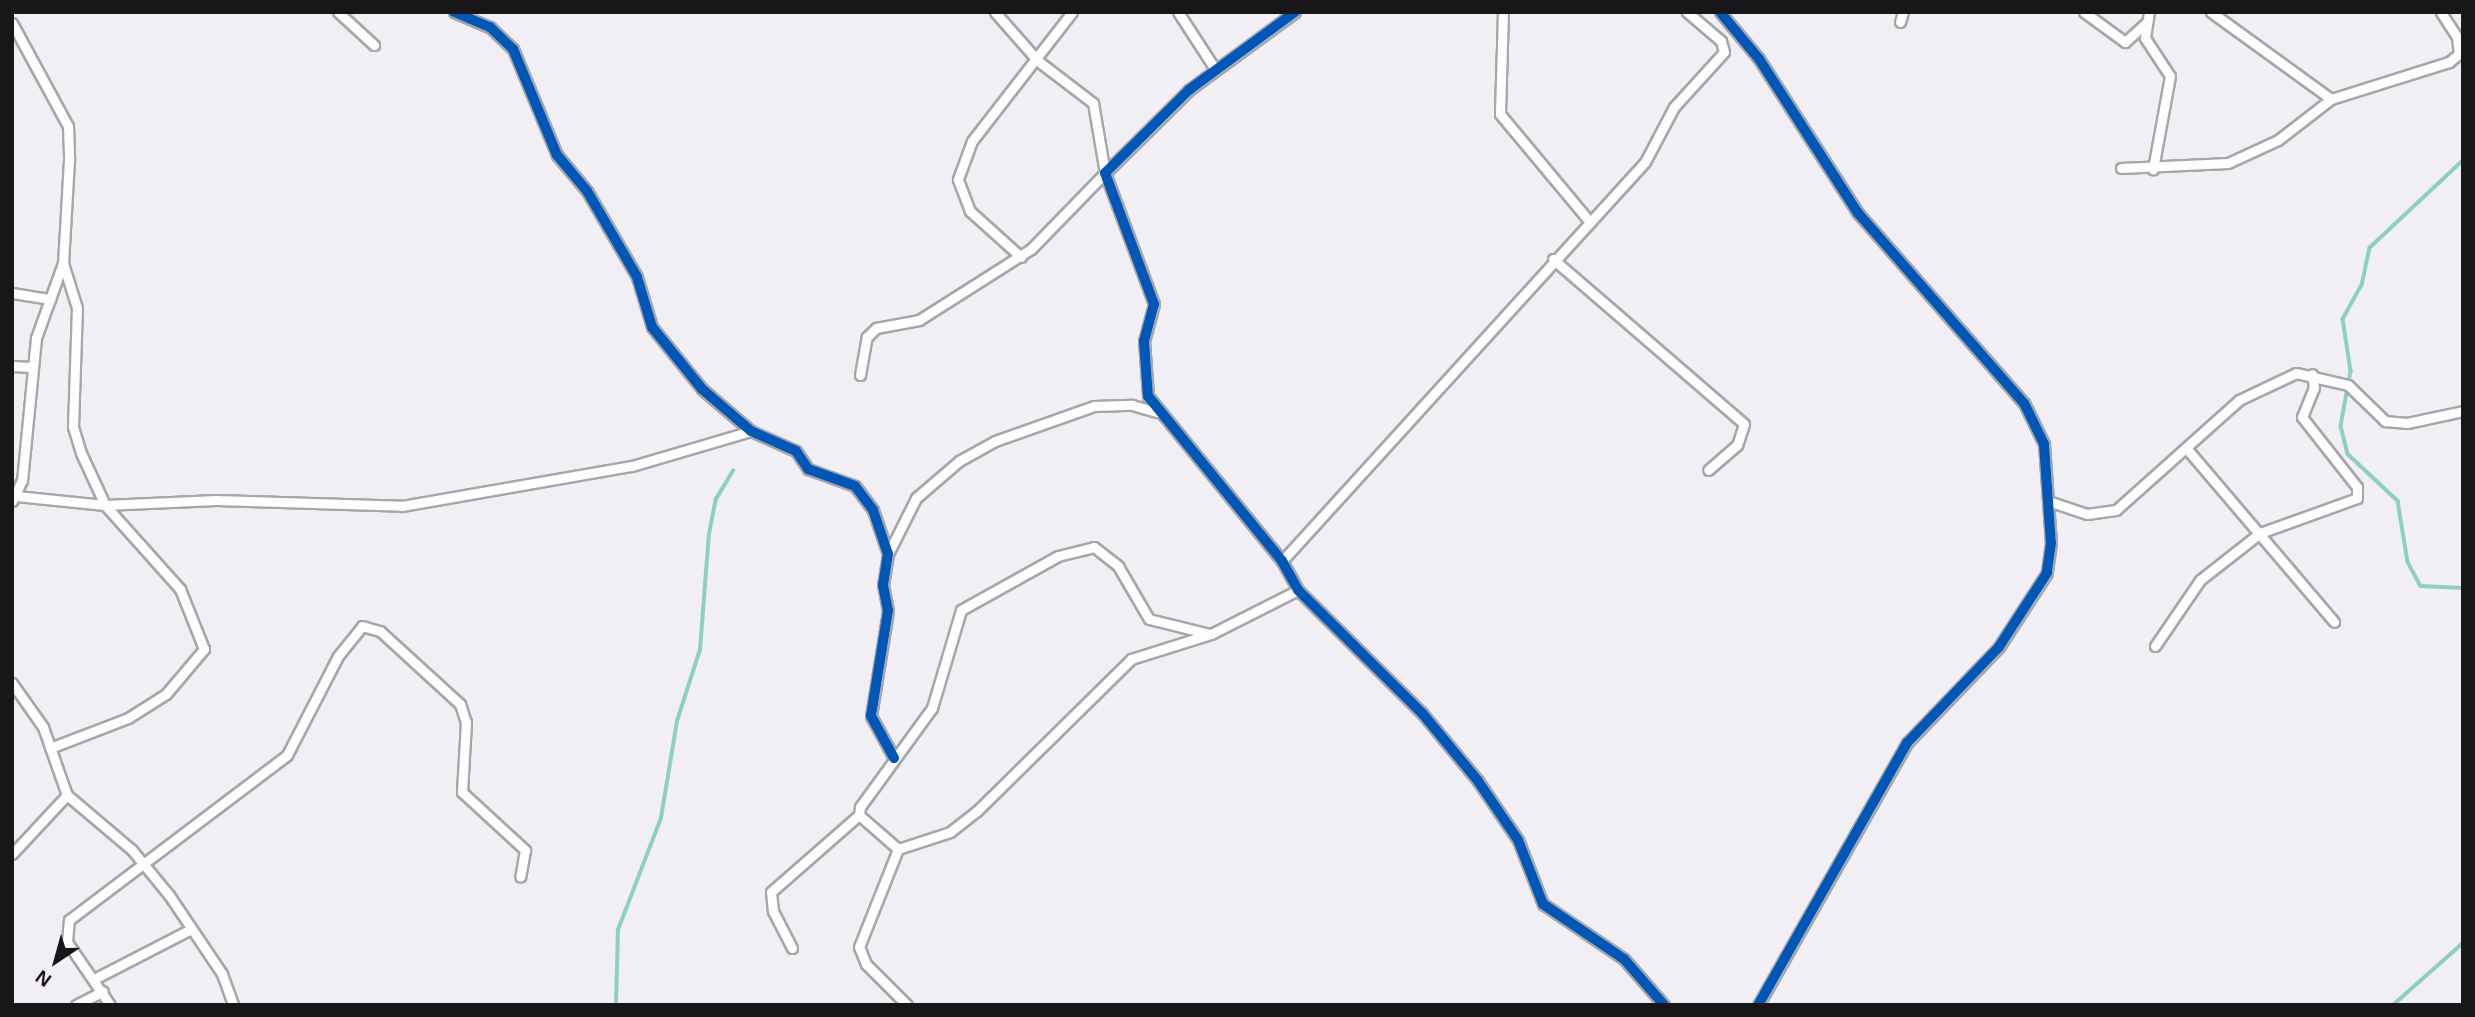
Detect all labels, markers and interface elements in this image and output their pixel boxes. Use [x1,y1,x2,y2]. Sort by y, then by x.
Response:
north arrow [21,926,91,996]
text: N [32,966,55,991]

